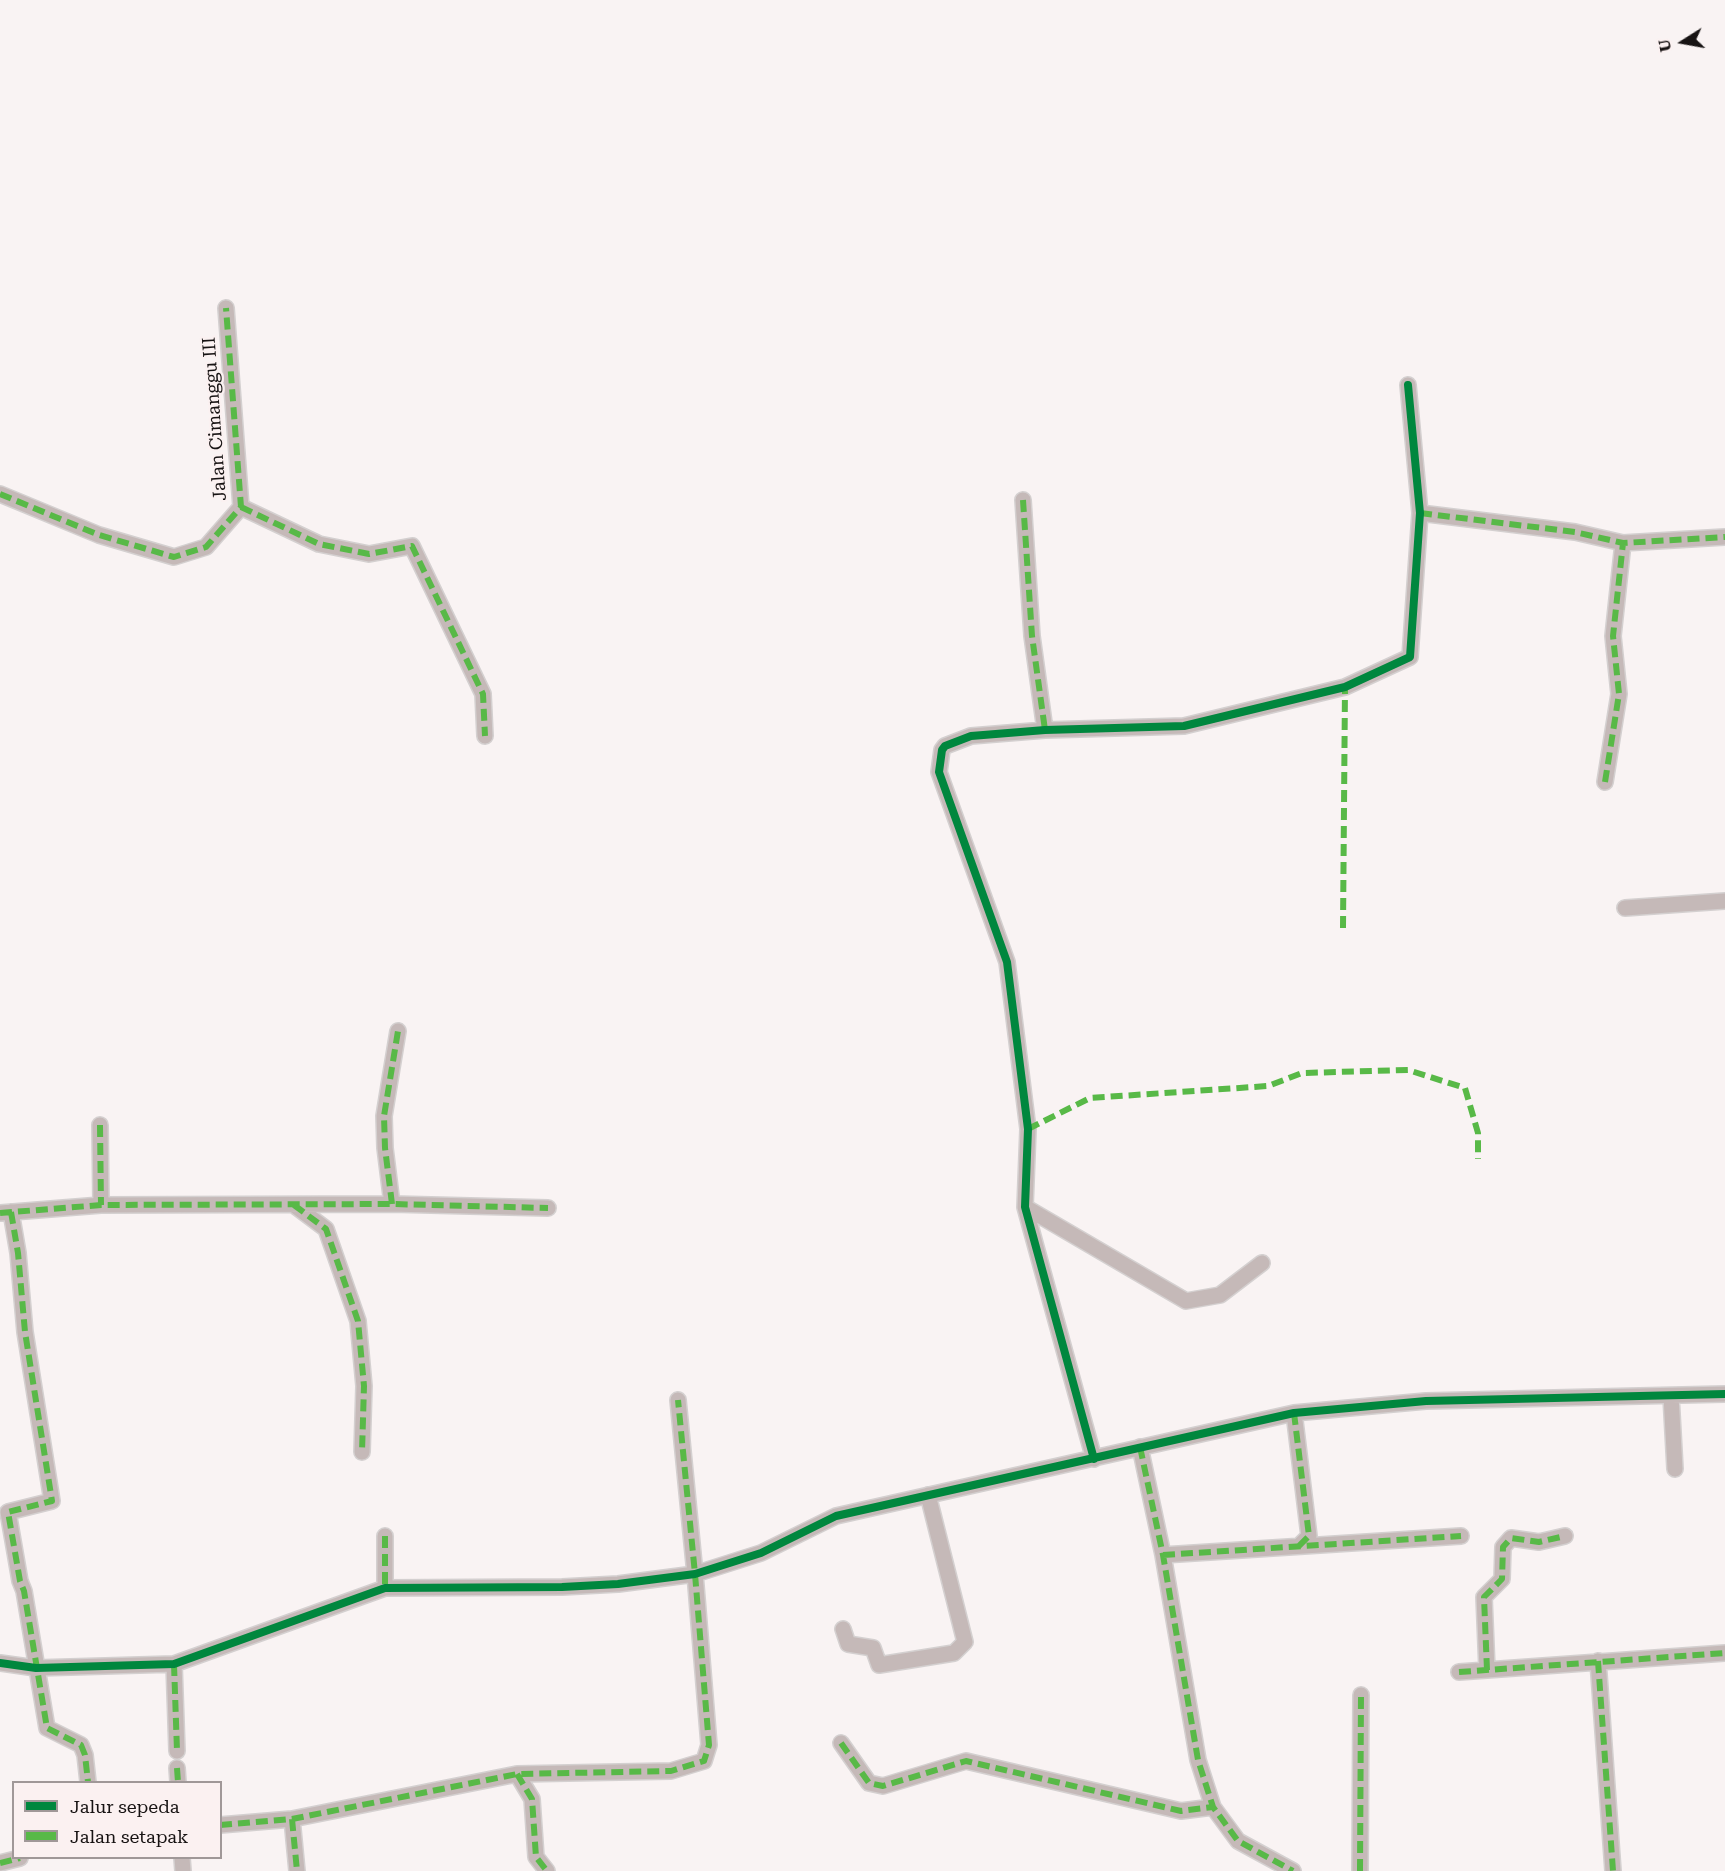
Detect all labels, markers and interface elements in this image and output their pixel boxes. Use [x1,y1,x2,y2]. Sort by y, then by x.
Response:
north arrow [1653,12,1713,72]
text: U [1654,38,1675,53]
street label: Jalan Cimanggu III [198,336,232,502]
legend [12,1781,222,1859]
text: Jalur sepeda [70,1796,180,1817]
text: Jalan setapak [70,1826,188,1847]

